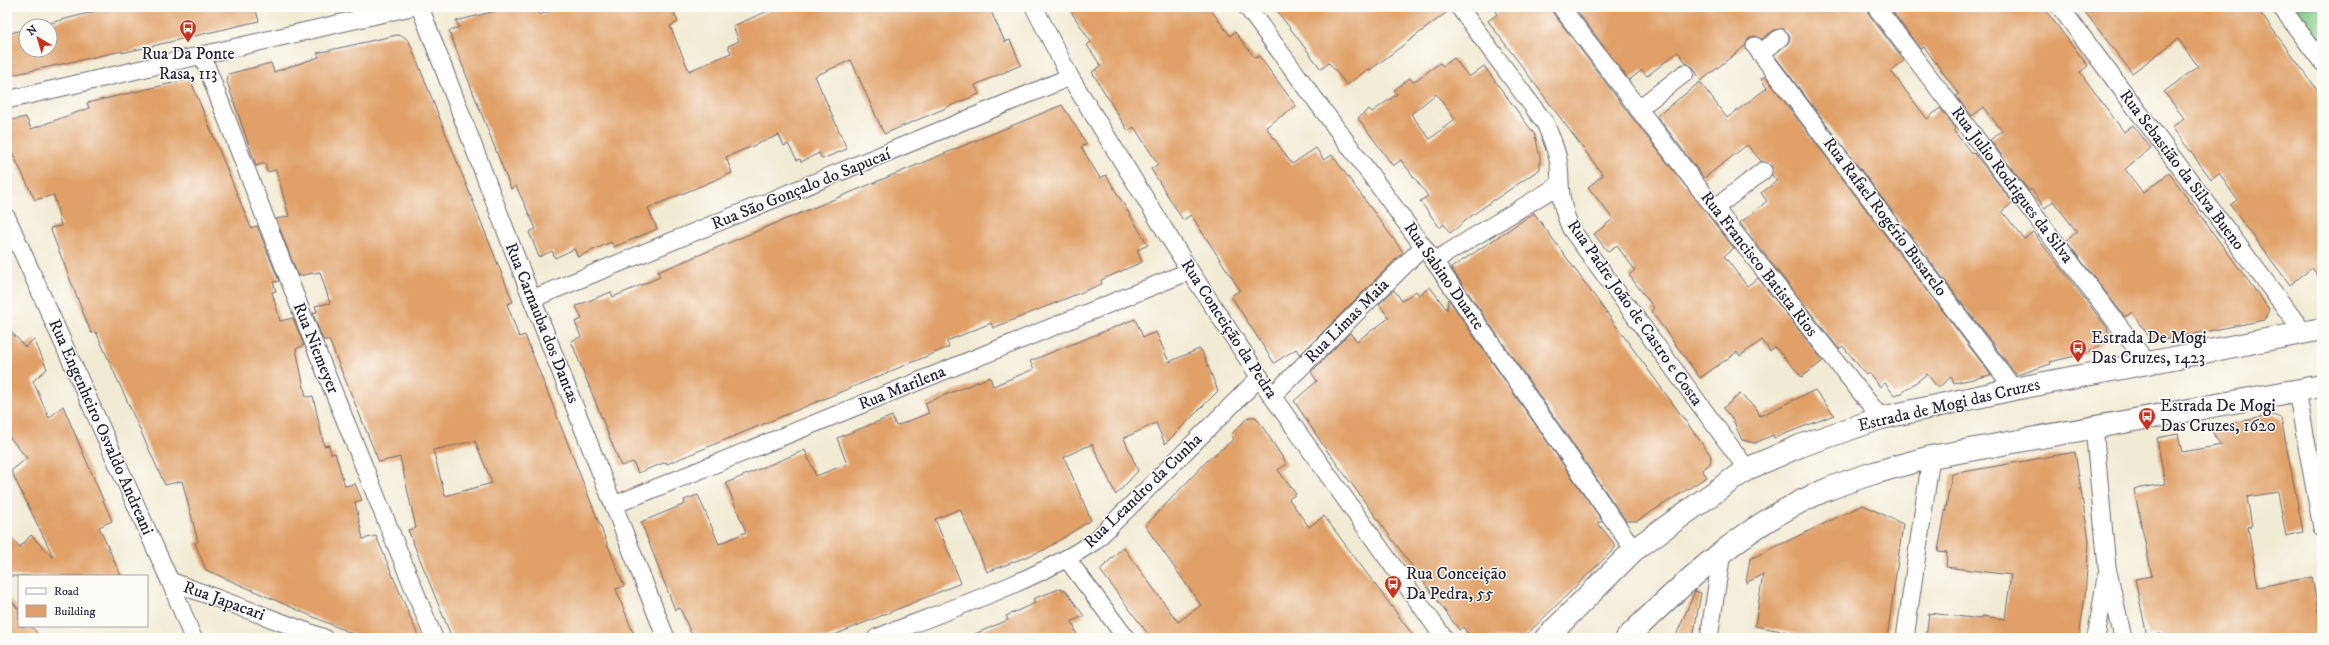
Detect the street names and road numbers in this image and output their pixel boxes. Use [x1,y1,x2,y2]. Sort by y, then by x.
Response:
street label: Rua Sebastião da Silva Bueno [2114,85,2250,255]
street label: Rua Julio Rodrigues da Silva [1946,102,2079,268]
street label: Rua Rafael Rogério Busarelo [1818,133,1952,301]
street label: Rua São Gonçalo do Sapucaí [708,142,895,235]
street label: Rua Francisco Batista Rios [1695,187,1823,341]
street label: Rua Padre João de Castro e Costa [1562,216,1708,411]
street label: Rua Sabino Duarte [1399,218,1489,334]
street label: Rua Carnauba dos Dantas [500,239,584,407]
street label: Rua Conceição da Pedra [1176,255,1283,404]
street label: Rua Limas Maia [1300,274,1394,368]
street label: Rua Niemeyer [288,299,345,397]
street label: Rua Engenheiro Osvaldo Andreani [43,316,159,538]
street label: Rua Marilena [855,360,950,415]
street label: Estrada de Mogi das Cruzes [1856,373,2042,437]
street label: Rua Leandro da Cunha [1079,428,1207,553]
street label: Rua Japacari [180,576,268,626]

